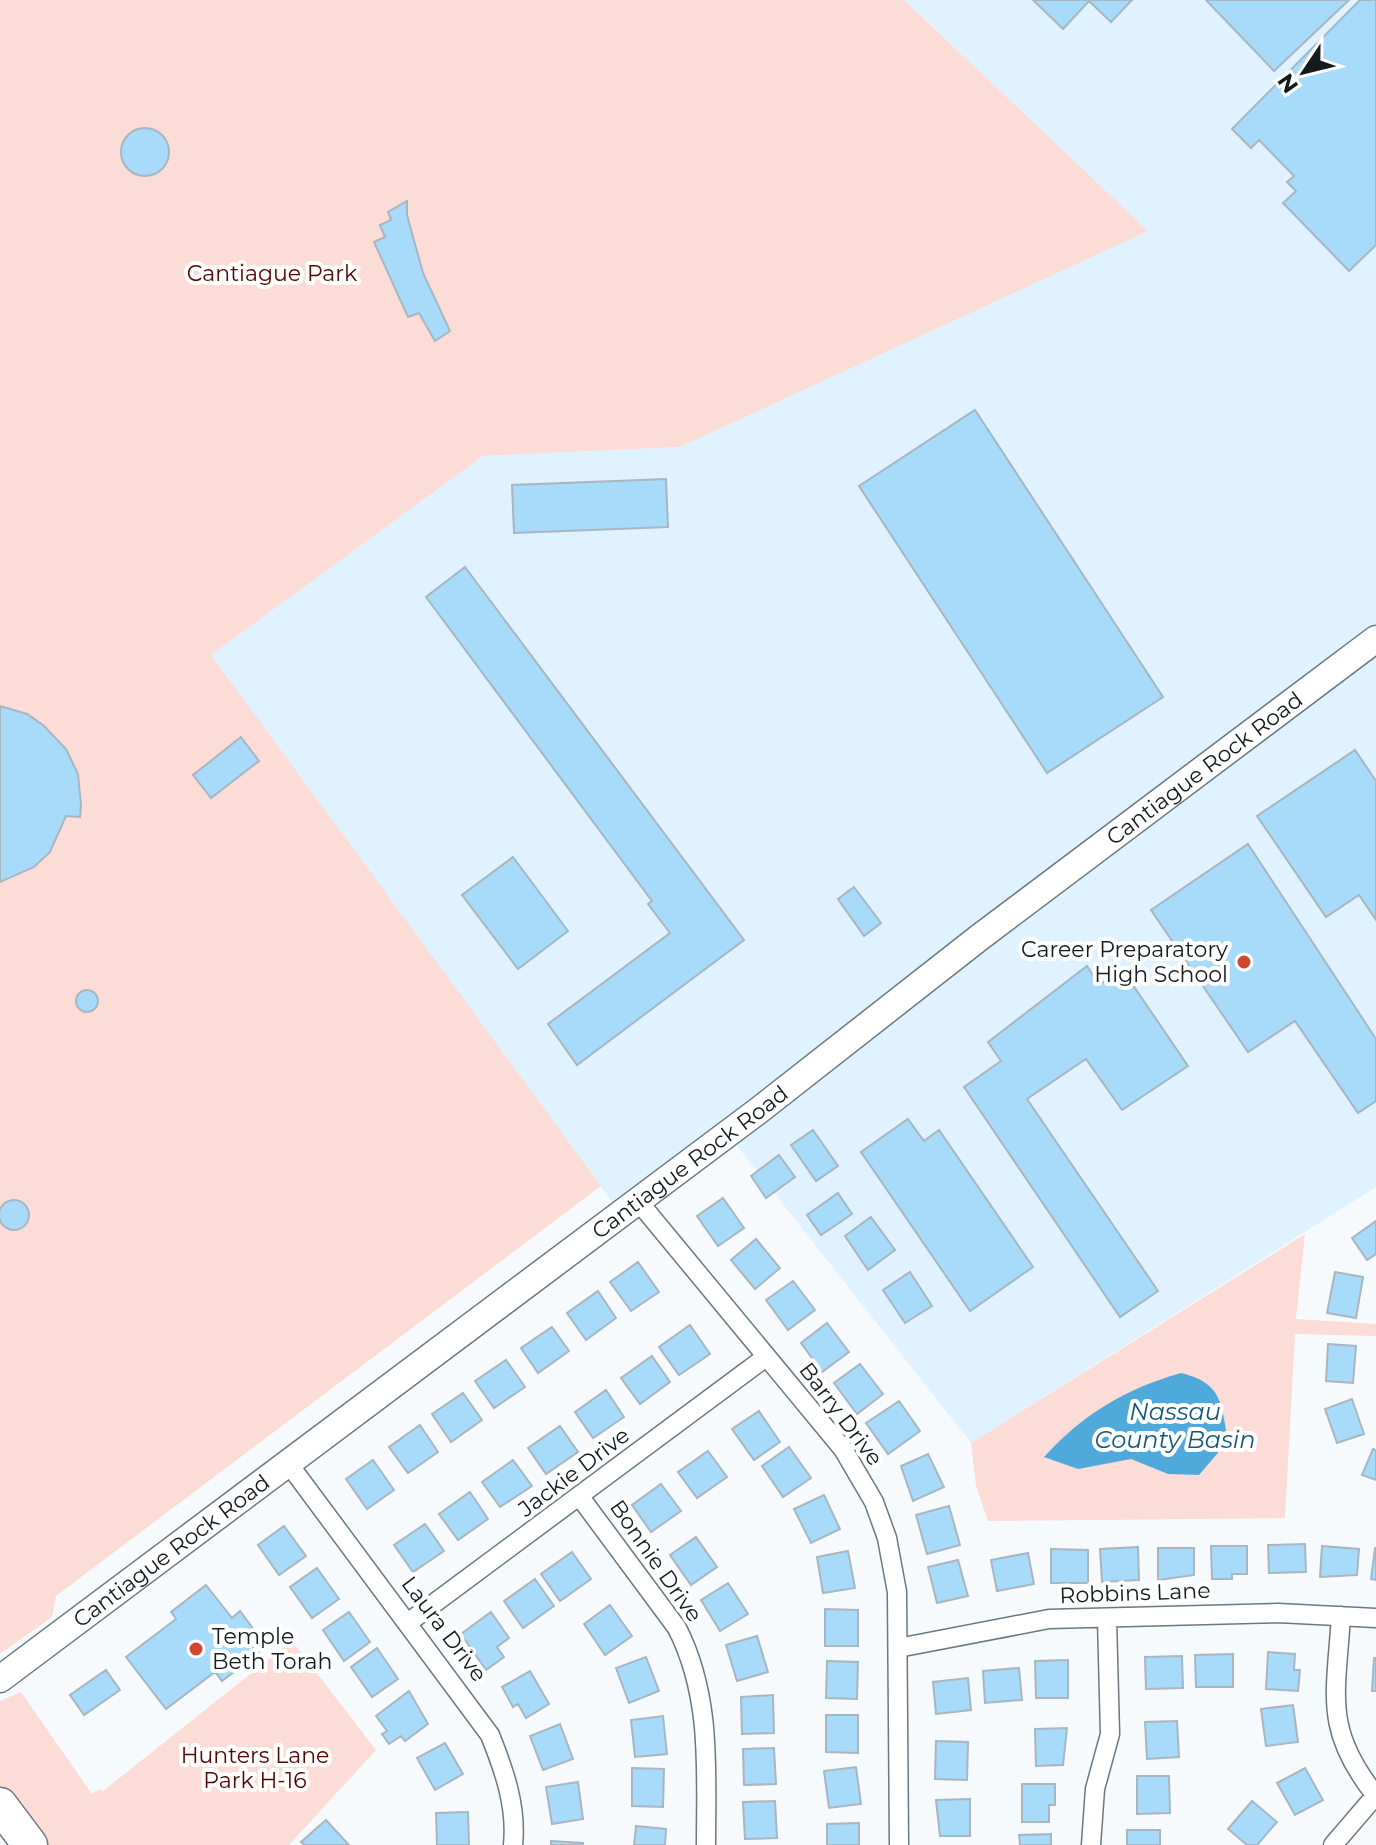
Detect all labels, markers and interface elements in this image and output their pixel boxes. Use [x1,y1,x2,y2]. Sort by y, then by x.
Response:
north arrow [1264,32,1344,112]
text: N [1272,68,1304,98]
park label: Cantiague Park [187,260,358,287]
street label: Cantiague Rock Road [1101,686,1308,851]
place label: Career Preparatory High School [1021,936,1228,988]
marker: Career Preparatory High School [1235,953,1253,971]
street label: Cantiague Rock Road [586,1079,793,1244]
street label: Barry Drive [793,1357,889,1471]
water label: Nassau County Basin [1094,1397,1256,1454]
street label: Jackie Drive [512,1422,635,1523]
street label: Cantiague Rock Road [68,1468,275,1633]
street label: Bonnie Drive [604,1495,708,1627]
street label: Laura Drive [396,1571,492,1687]
street label: Robbins Lane [1059,1577,1211,1609]
place label: Temple Beth Torah [212,1623,332,1675]
marker: Temple Beth Torah [187,1640,205,1658]
park label: Hunters Lane Park H-16 [181,1742,329,1794]

